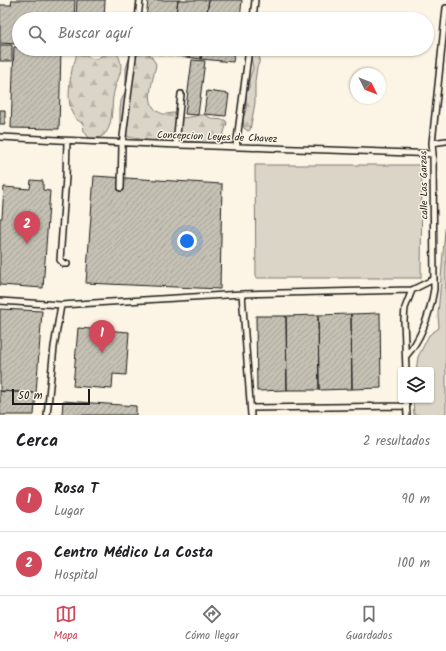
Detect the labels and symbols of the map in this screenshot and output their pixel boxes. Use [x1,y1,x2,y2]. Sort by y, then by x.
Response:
north arrow [350,68,386,104]
street label: Concepcion Leyes de Chavez [157,127,278,147]
street label: calle Las Garzas [415,150,433,219]
pin: 2 [14,211,40,244]
your location [177,231,197,251]
pin: 1 [89,320,115,353]
scale bar [12,387,90,406]

